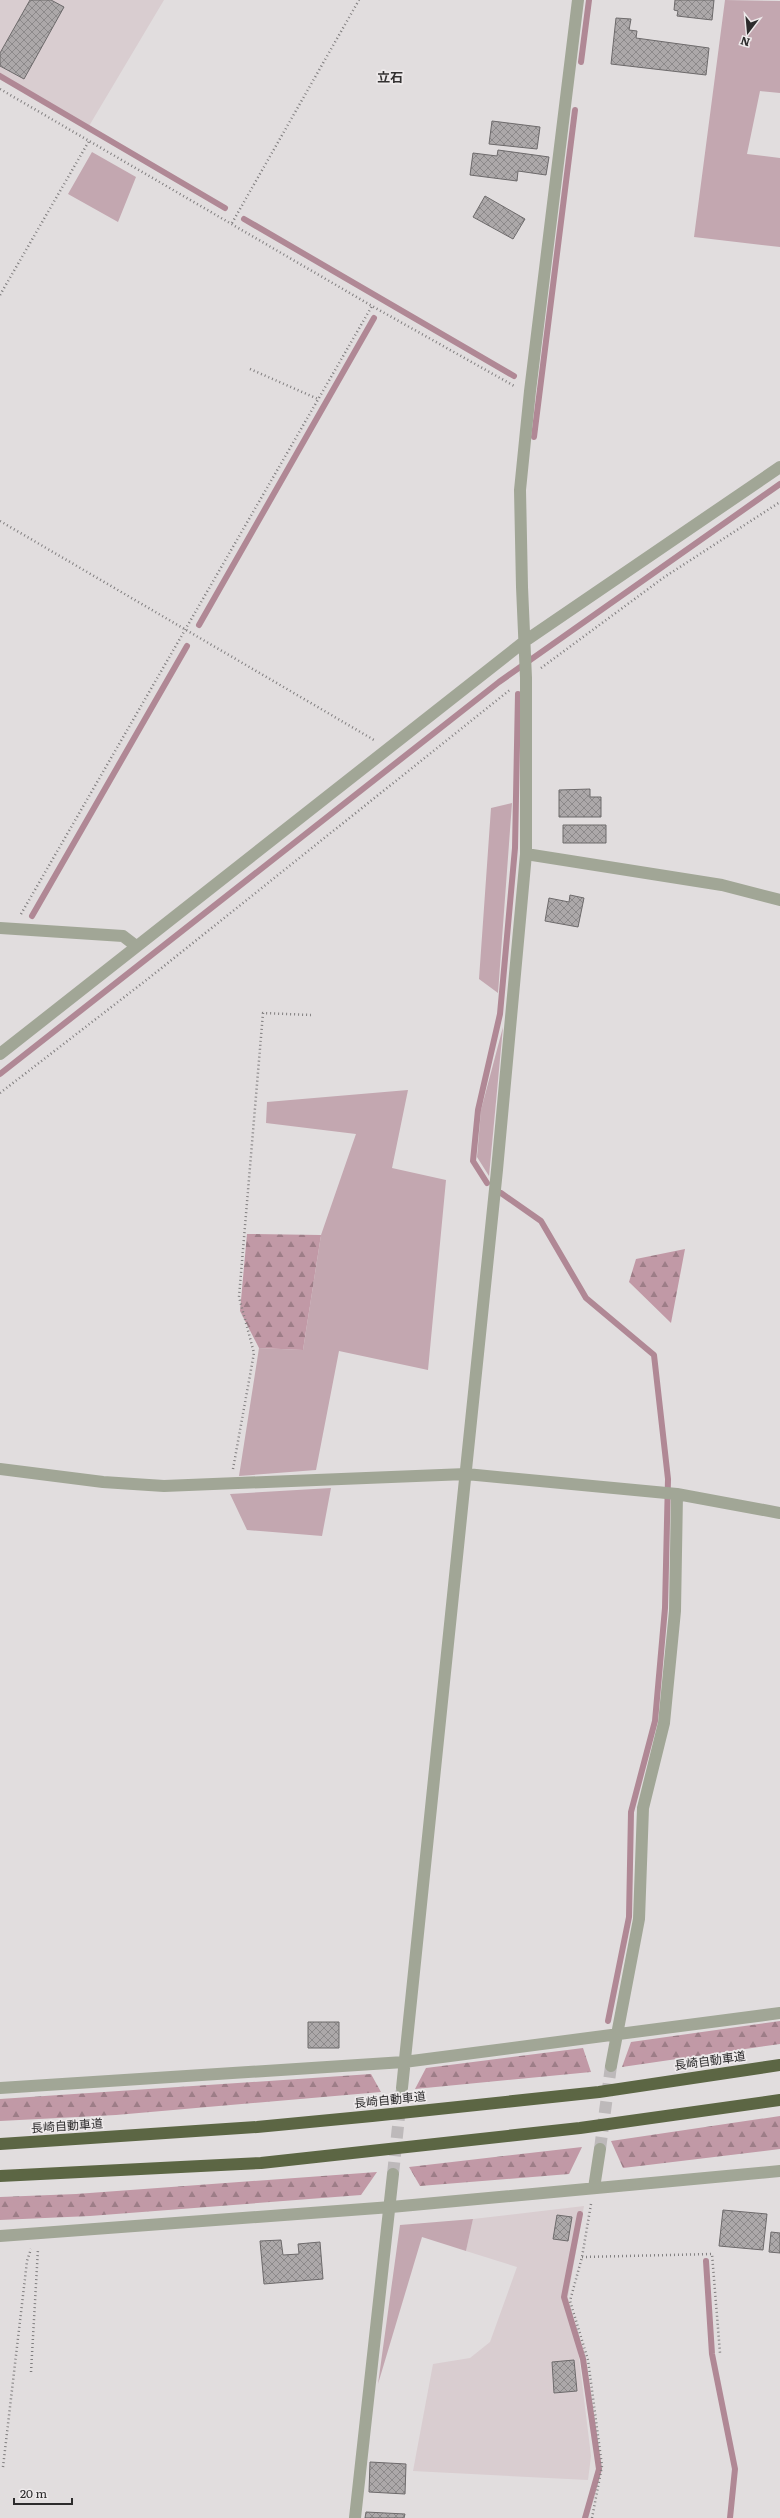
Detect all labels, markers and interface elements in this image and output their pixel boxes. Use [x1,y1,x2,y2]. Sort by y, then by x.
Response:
north arrow [728,12,768,52]
text: N [738,34,752,52]
district label: 立石 [377,67,403,86]
street label: 長崎自動車道 [673,2046,747,2074]
street label: 長崎自動車道 [353,2086,427,2112]
street label: 長崎自動車道 [30,2114,103,2136]
scale bar [14,2480,72,2506]
text: 20 m [20,2484,47,2502]

